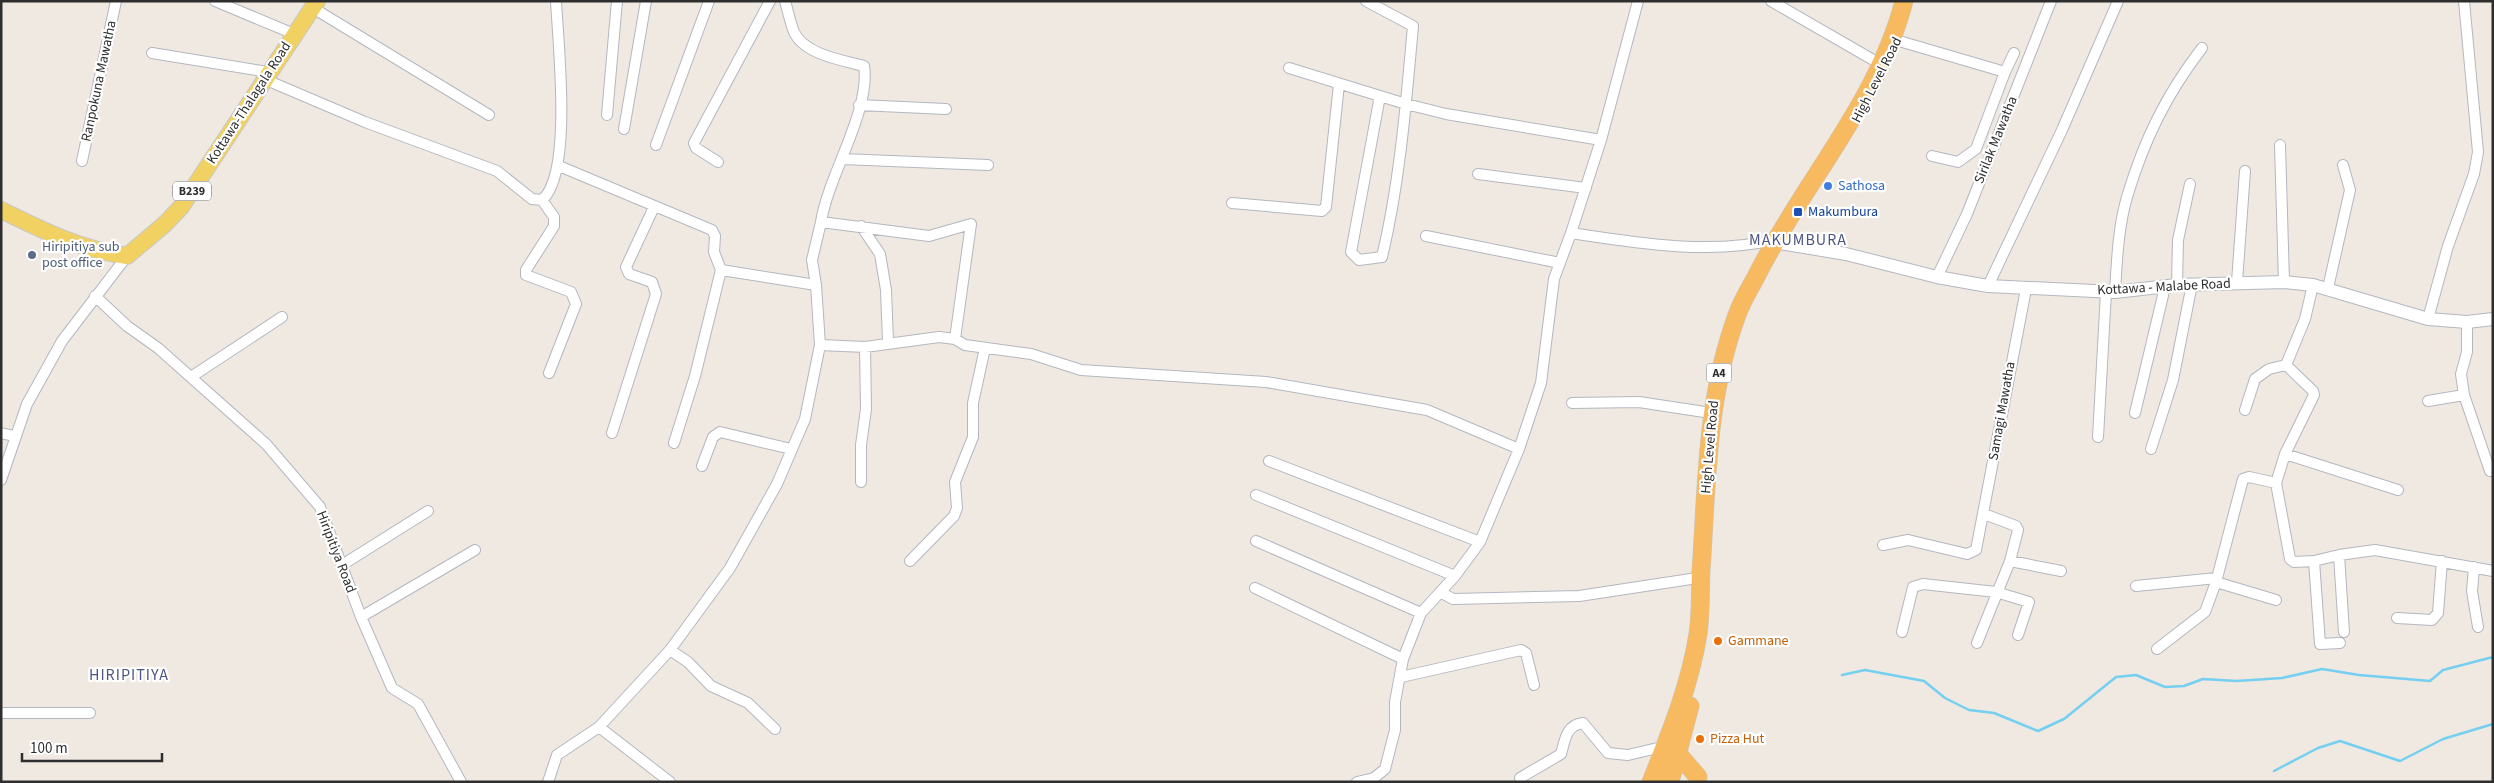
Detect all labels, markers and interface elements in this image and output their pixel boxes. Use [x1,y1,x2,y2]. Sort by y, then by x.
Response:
street label: Ranpokuna Mawatha [76,19,122,143]
street label: High Level Road [1847,34,1907,126]
street label: Kottawa-Thalagala Road [202,38,296,168]
street label: Sirilak Mawatha [1969,93,2023,187]
place label: Sathosa [1838,176,1885,196]
marker: Sathosa [1822,180,1834,192]
road number: B239 [173,182,211,200]
place label: Makumbura [1808,202,1878,222]
marker: Makumbura [1792,206,1804,218]
district label: MAKUMBURA [1749,229,1847,251]
place label: Hiripitiya sub post office [42,237,120,273]
marker: Hiripitiya sub post office [26,249,38,261]
street label: Kottawa - Malabe Road [2097,274,2231,300]
street label: Samagi Mawatha [1983,360,2021,462]
road number: A4 [1706,363,1732,382]
street label: High Level Road [1696,400,1724,494]
street label: Hiripitiya Road [311,508,361,596]
place label: Gammane [1728,631,1789,651]
marker: Gammane [1712,635,1724,647]
district label: HIRIPITIYA [89,664,169,686]
place label: Pizza Hut [1710,729,1765,749]
scale bar [22,730,162,762]
marker: Pizza Hut [1694,733,1706,745]
text: 100 m [30,738,68,759]

